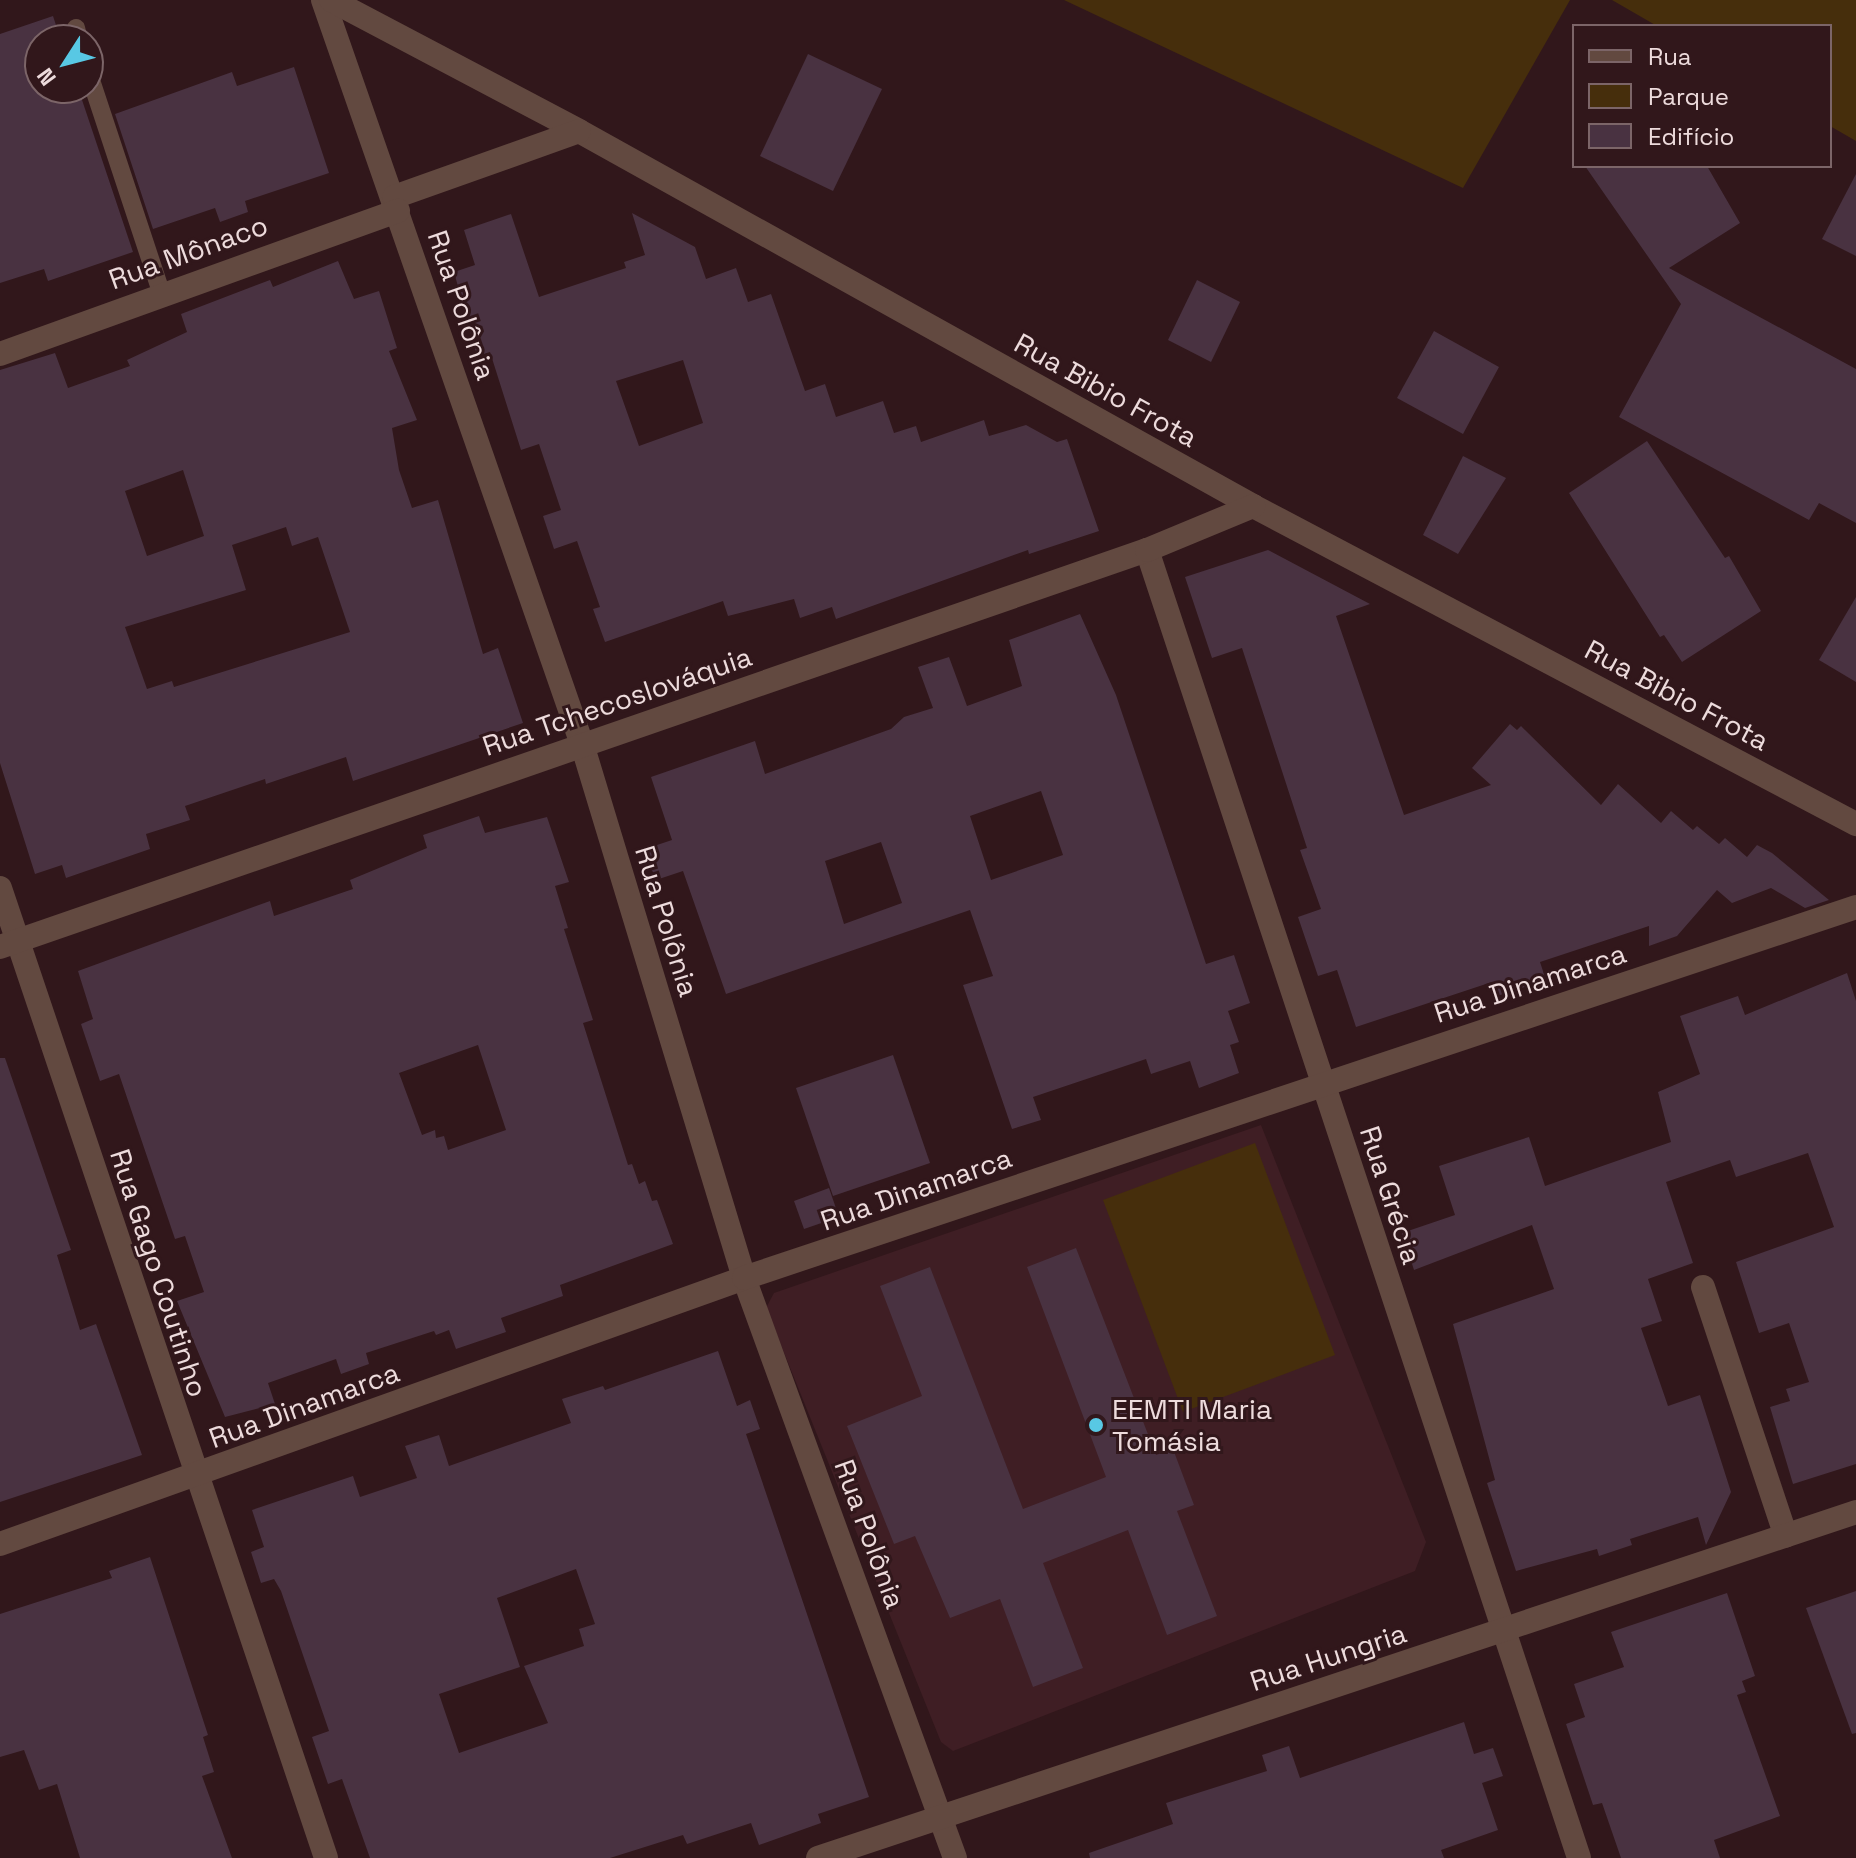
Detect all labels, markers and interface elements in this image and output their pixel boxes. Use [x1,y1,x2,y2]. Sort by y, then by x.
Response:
north arrow [24,24,104,104]
legend [1572,24,1832,168]
text: Rua [1648,41,1692,72]
text: N [31,63,62,91]
text: Parque [1648,81,1729,112]
text: Edifício [1648,121,1734,152]
street label: Rua Mônaco [104,208,272,296]
street label: Rua Polônia [421,226,503,384]
street label: Rua Bibio Frota [1009,326,1203,454]
street label: Rua Bibio Frota [1579,632,1775,758]
street label: Rua Tchecoslováquia [478,639,756,763]
street label: Rua Polônia [628,841,706,1001]
street label: Rua Dinamarca [1430,936,1630,1030]
street label: Rua Grécia [1353,1122,1429,1268]
street label: Rua Dinamarca [816,1141,1016,1237]
street label: Rua Gago Coutinho [103,1145,215,1401]
street label: Rua Dinamarca [204,1355,404,1455]
place label: EEMTI Maria Tomásia [1112,1392,1272,1458]
marker: EEMTI Maria Tomásia [1087,1416,1105,1434]
street label: Rua Polônia [828,1455,912,1613]
street label: Rua Hungria [1246,1616,1410,1698]

